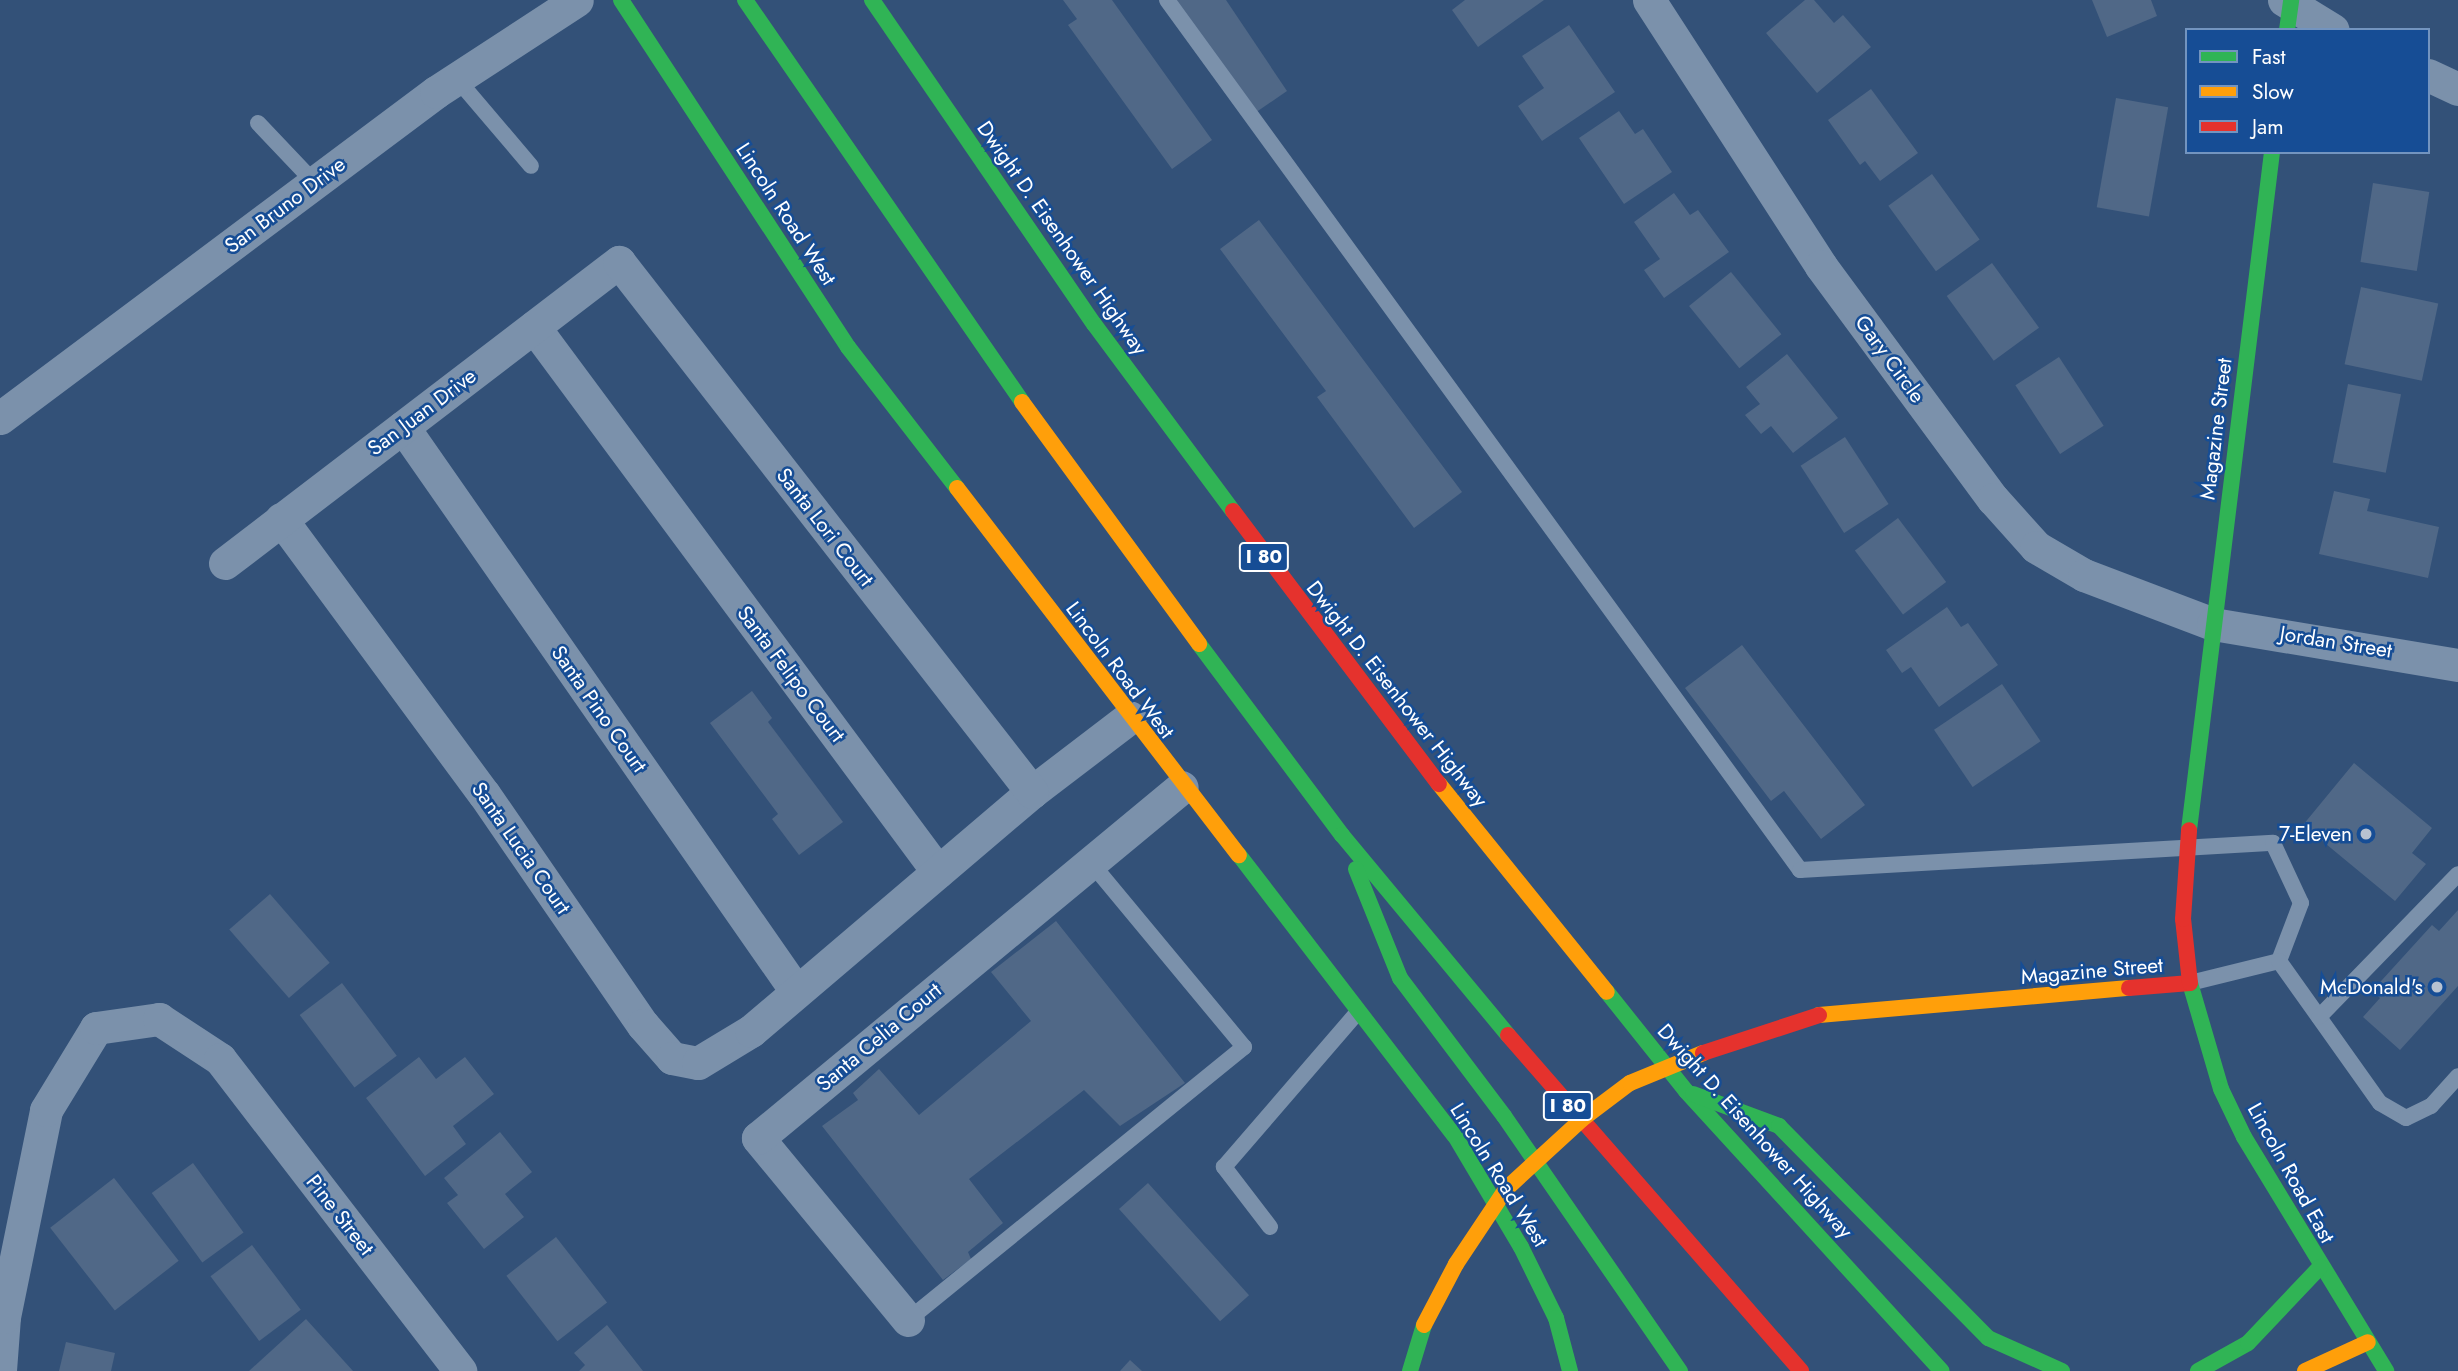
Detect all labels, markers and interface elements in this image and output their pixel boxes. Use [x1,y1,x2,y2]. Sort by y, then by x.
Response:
legend [2185,28,2430,154]
text: Fast [2252,42,2285,72]
text: Slow [2252,77,2294,107]
text: Jam [2252,112,2284,142]
street label: Dwight D. Eisenhower Highway [972,116,1152,360]
street label: Lincoln Road West [731,138,841,290]
street label: San Bruno Drive [220,152,350,258]
street label: Gary Circle [1850,310,1930,408]
street label: Magazine Street [2195,357,2237,501]
street label: San Juan Drive [363,363,481,461]
street label: Santa Lori Court [771,463,879,591]
road number: I 80 [1238,542,1290,572]
street label: Dwight D. Eisenhower Highway [1301,576,1493,812]
street label: Lincoln Road West [1060,597,1180,743]
street label: Santa Felipo Court [732,601,850,747]
street label: Jordan Street [2278,621,2394,663]
street label: Santa Pino Court [546,641,652,777]
street label: Santa Lucia Court [466,777,576,919]
place label: 7-Eleven [2279,821,2352,847]
marker: 7-Eleven [2358,826,2374,842]
street label: Magazine Street [2020,952,2164,990]
place label: McDonald's [2320,974,2423,1000]
street label: Santa Celia Court [811,978,947,1096]
marker: McDonald's [2429,979,2445,995]
street label: Dwight D. Eisenhower Highway [1652,1019,1858,1243]
road number: I 80 [1542,1090,1594,1122]
street label: Lincoln Road West [1445,1099,1553,1251]
street label: Lincoln Road East [2242,1099,2340,1247]
street label: Pine Street [301,1170,379,1260]

